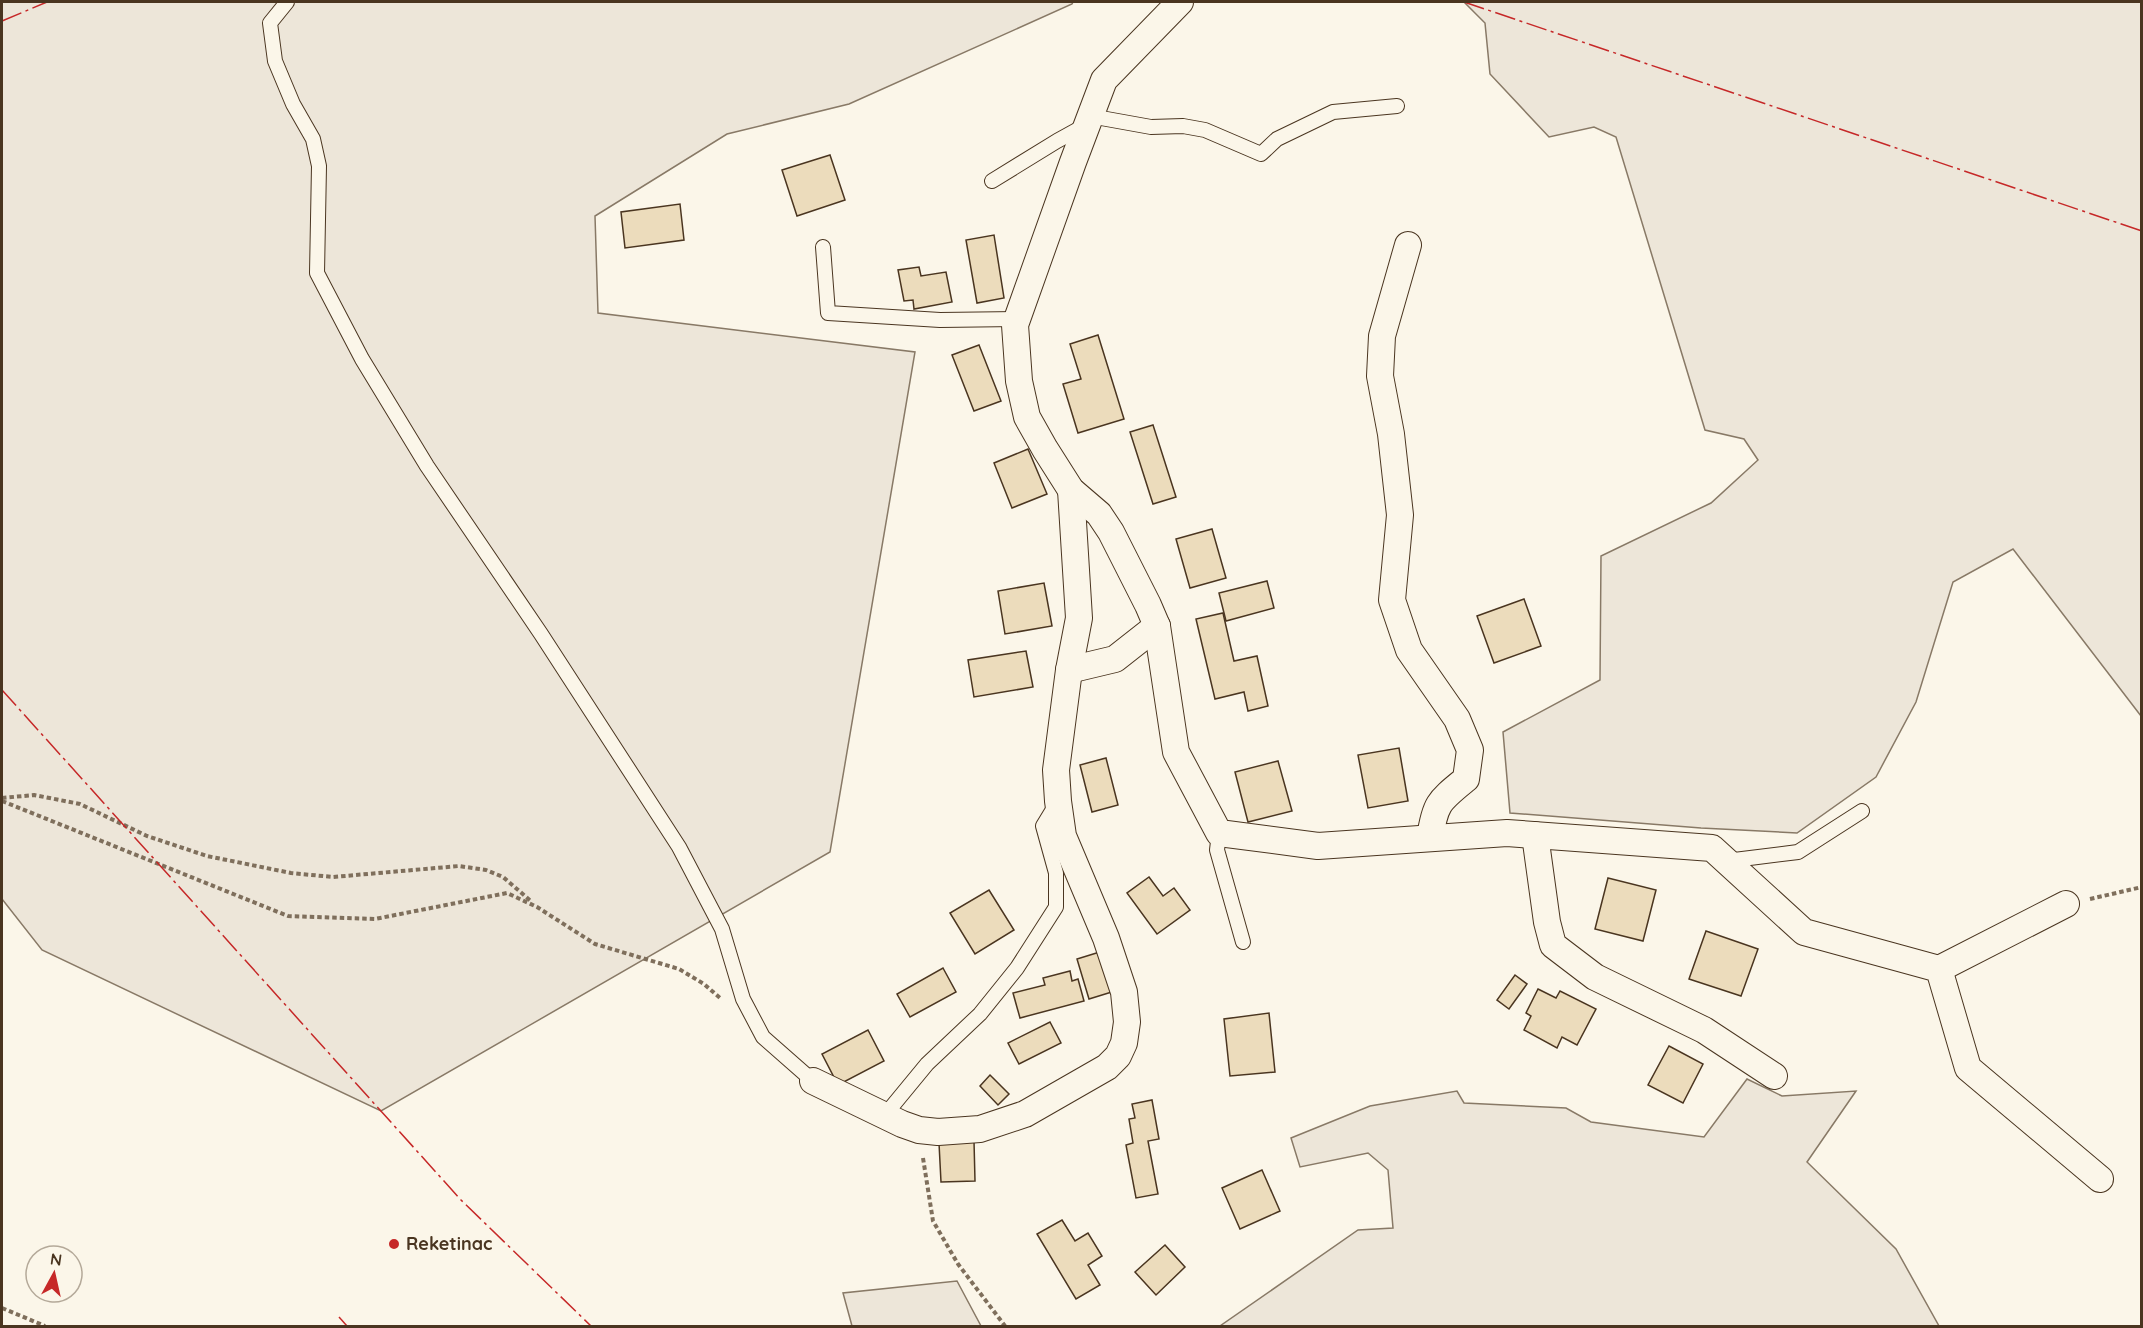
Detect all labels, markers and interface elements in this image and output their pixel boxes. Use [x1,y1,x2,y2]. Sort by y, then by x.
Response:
place label: Reketinac [406,1232,492,1255]
marker: Reketinac [387,1237,401,1251]
north arrow [24,1244,84,1304]
text: N [49,1248,63,1270]

